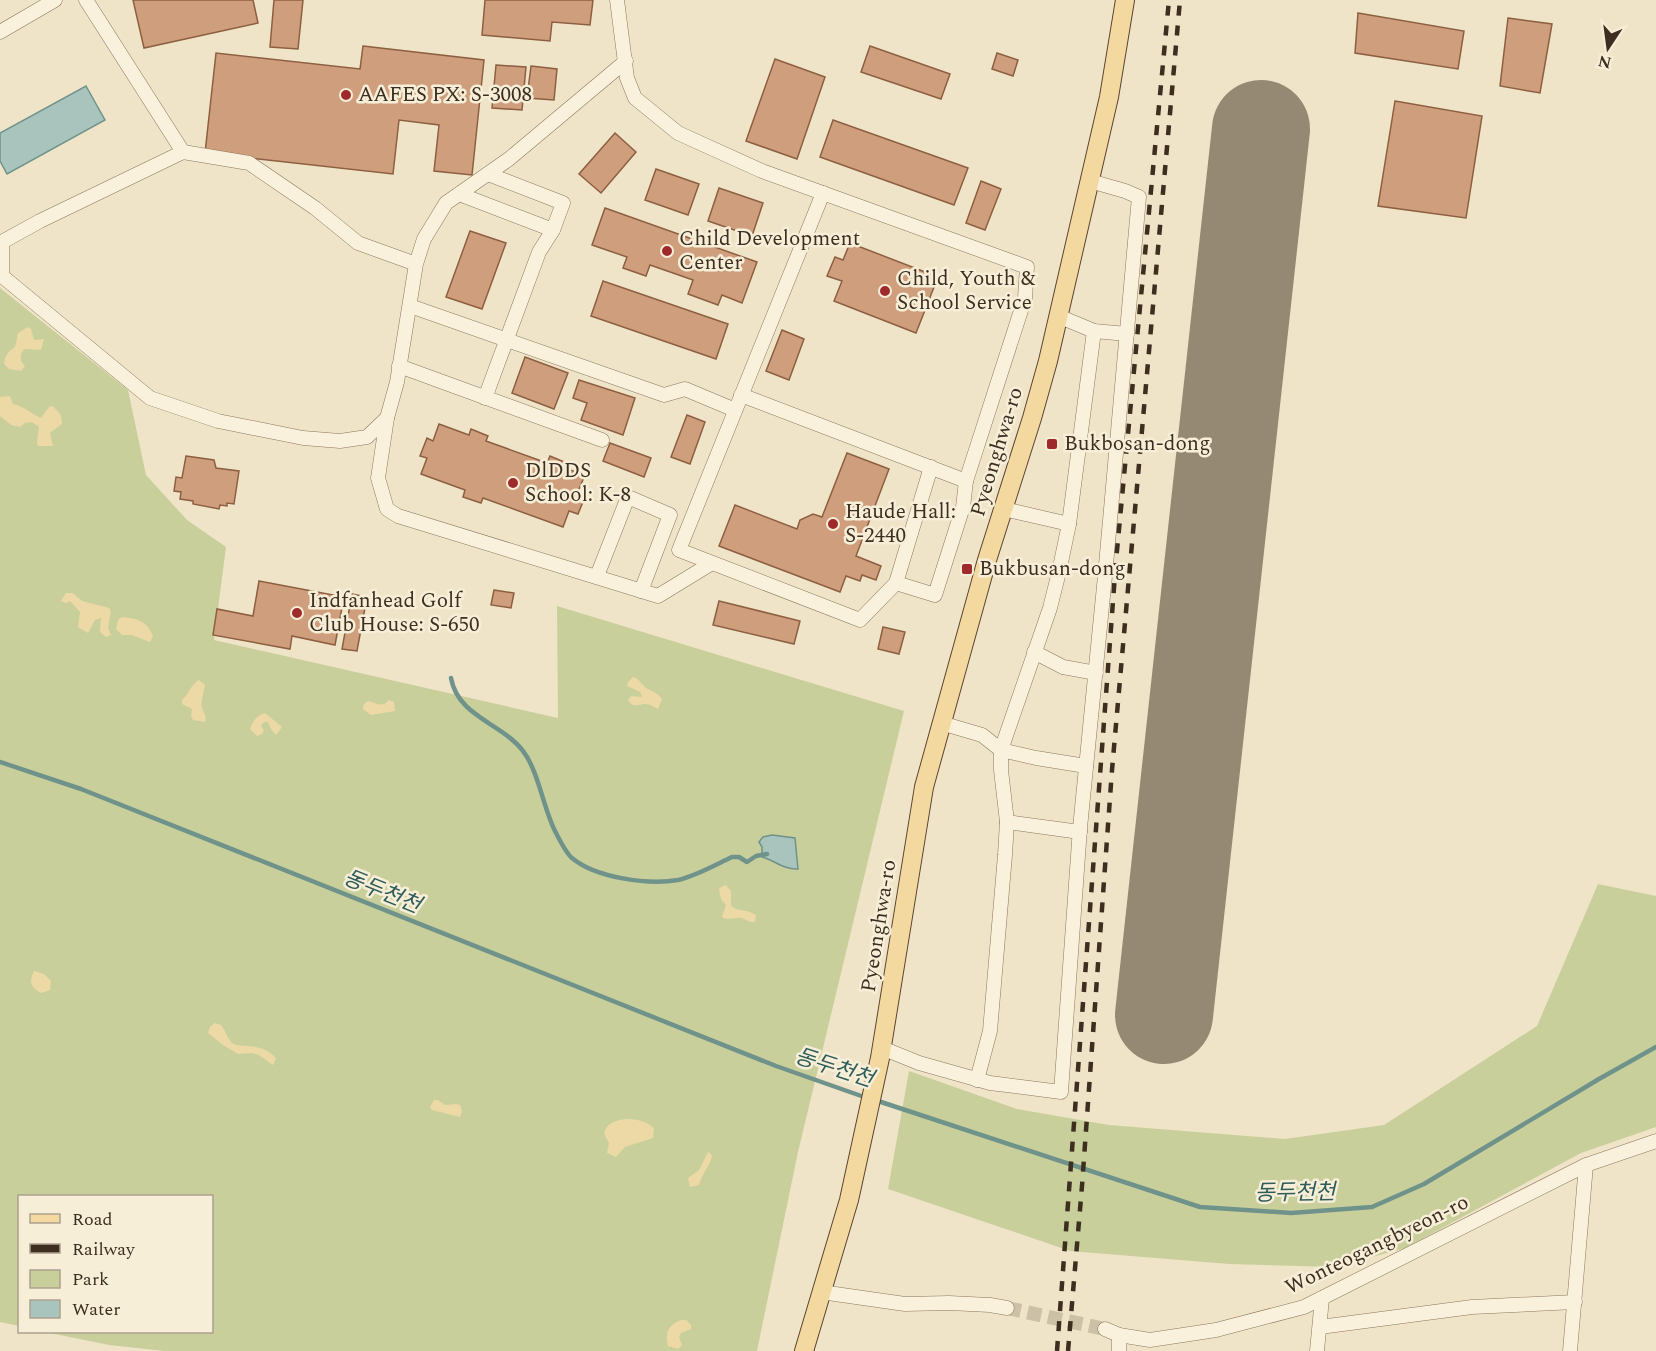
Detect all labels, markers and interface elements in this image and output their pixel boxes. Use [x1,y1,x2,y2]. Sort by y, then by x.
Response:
north arrow [1578,18,1638,78]
text: N [1596,48,1614,75]
place label: AAFES PX: S-3008 [358,79,532,111]
marker: AAFES PX: S-3008 [339,88,353,102]
place label: Child Development Center [679,223,860,279]
marker: Child Development Center [660,244,674,258]
place label: Child, Youth & School Service [897,263,1036,319]
marker: Child, Youth & School Service [878,284,892,298]
street label: Pyeonghwa-ro [962,383,1032,521]
place label: Bukbosan-dong [1064,428,1210,460]
marker: Bukbosan-dong [1045,437,1059,451]
place label: DlDDS School: K-8 [525,455,631,511]
marker: DlDDS School: K-8 [506,476,520,490]
place label: Haude Hall: S-2440 [845,496,956,552]
marker: Haude Hall: S-2440 [826,517,840,531]
place label: Bukbusan-dong [979,553,1126,585]
marker: Bukbusan-dong [960,562,974,576]
place label: Indfanhead Golf Club House: S-650 [309,585,480,641]
marker: Indfanhead Golf Club House: S-650 [290,606,304,620]
street label: Pyeonghwa-ro [853,857,905,995]
water label: 동두천천 [338,862,428,923]
water label: 동두천천 [790,1040,880,1097]
water label: 동두천천 [1254,1176,1339,1210]
street label: Wonteogangbyeon-ro [1280,1187,1474,1303]
legend [18,1195,213,1333]
text: Road [72,1206,113,1233]
text: Railway [72,1236,136,1263]
text: Park [72,1266,109,1293]
text: Water [72,1296,120,1323]

